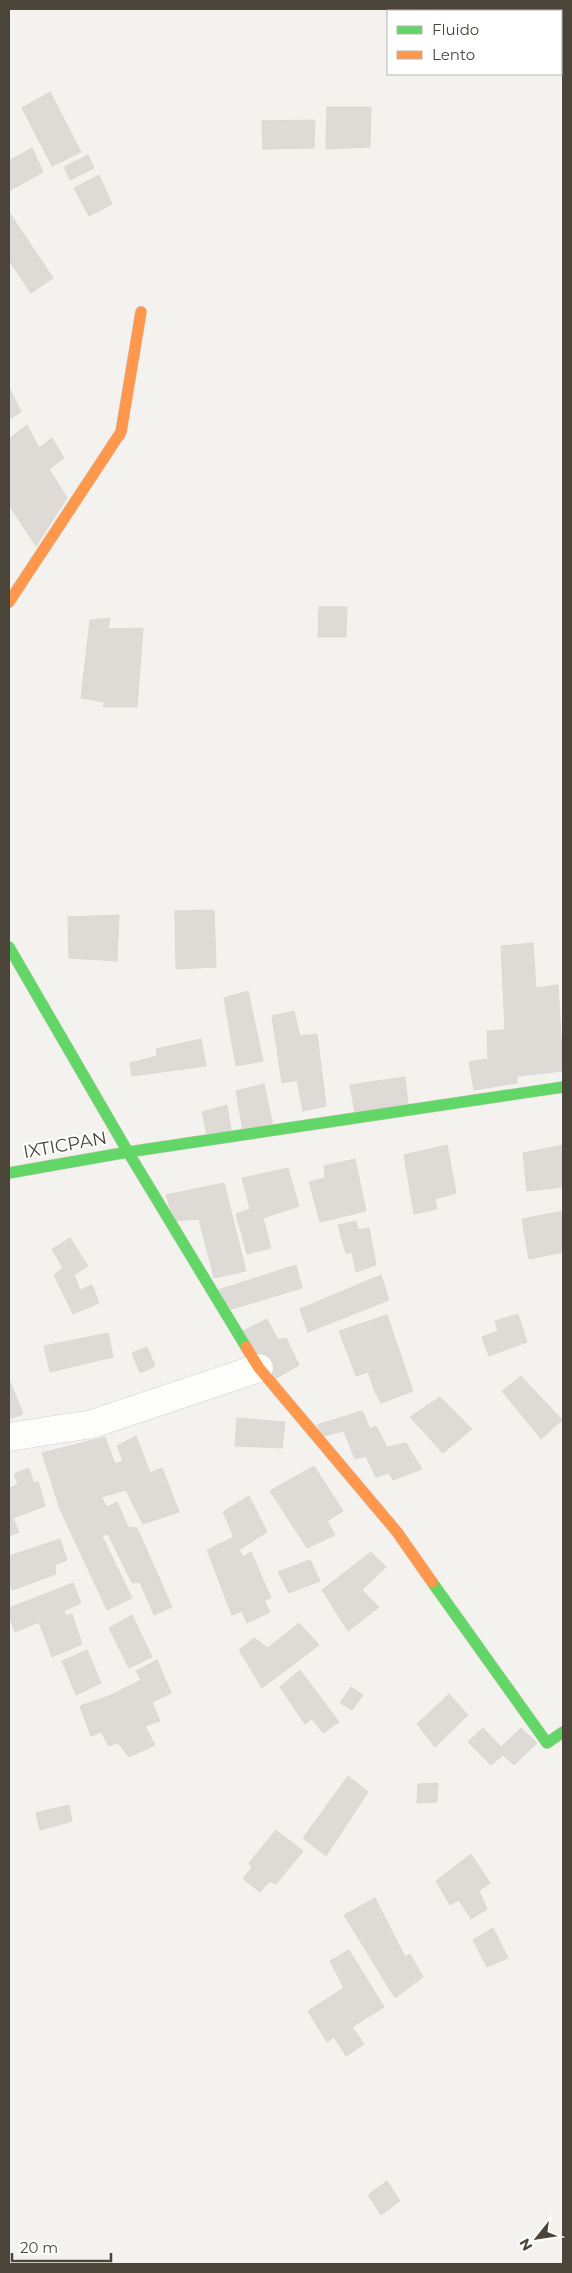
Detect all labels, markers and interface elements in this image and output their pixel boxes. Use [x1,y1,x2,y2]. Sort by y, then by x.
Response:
legend [387,10,562,75]
text: Fluido [432,20,479,39]
text: Lento [432,45,475,64]
street label: IXTICPAN [21,1127,109,1163]
north arrow [512,2213,562,2263]
scale bar [12,2230,111,2262]
text: N [515,2235,536,2254]
text: 20 m [20,2238,58,2257]

